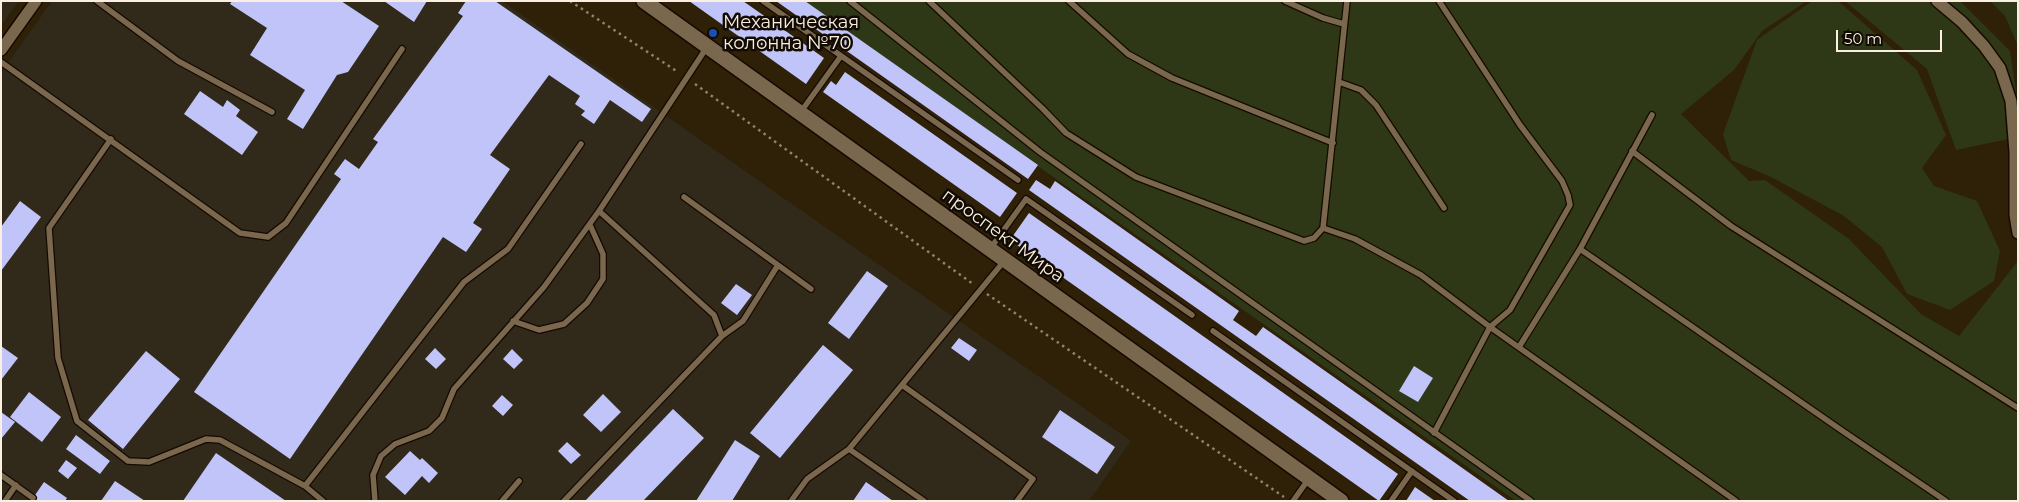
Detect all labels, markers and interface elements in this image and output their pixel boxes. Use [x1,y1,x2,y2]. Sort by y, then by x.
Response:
place label: Механическая колонна №70 [723,12,859,54]
scale bar [1839,20,1945,52]
marker: Механическая колонна №70 [707,27,719,39]
text: 50 m [1844,29,1882,48]
street label: проспект Мира [938,185,1068,287]

